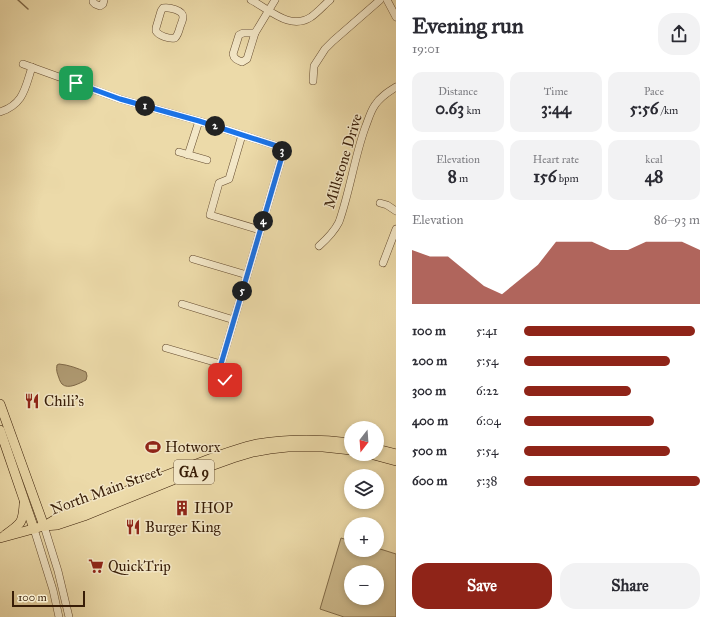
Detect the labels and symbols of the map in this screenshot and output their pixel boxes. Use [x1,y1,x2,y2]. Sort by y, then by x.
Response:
pin [59,66,93,100]
pin: 1 [135,96,155,116]
street label: Millstone Drive [320,111,366,211]
pin: 2 [205,116,225,136]
pin: 3 [272,141,292,161]
pin: 4 [253,211,273,231]
pin: 5 [232,281,252,301]
pin [208,363,242,397]
restaurant icon: Chili's [23,392,41,410]
place label: Chili's [44,392,84,410]
north arrow [344,421,384,461]
sports icon: Hotworx [144,438,162,456]
place label: Hotworx [165,438,221,456]
road number: GA 9 [174,460,214,484]
street label: North Main Street [48,461,165,518]
building icon: IHOP [173,499,191,517]
place label: IHOP [194,499,234,517]
restaurant icon: Burger King [124,518,142,536]
place label: Burger King [145,518,222,536]
supermarket icon: QuickTrip [87,557,105,575]
place label: QuickTrip [108,557,171,575]
scale bar [12,589,85,608]

